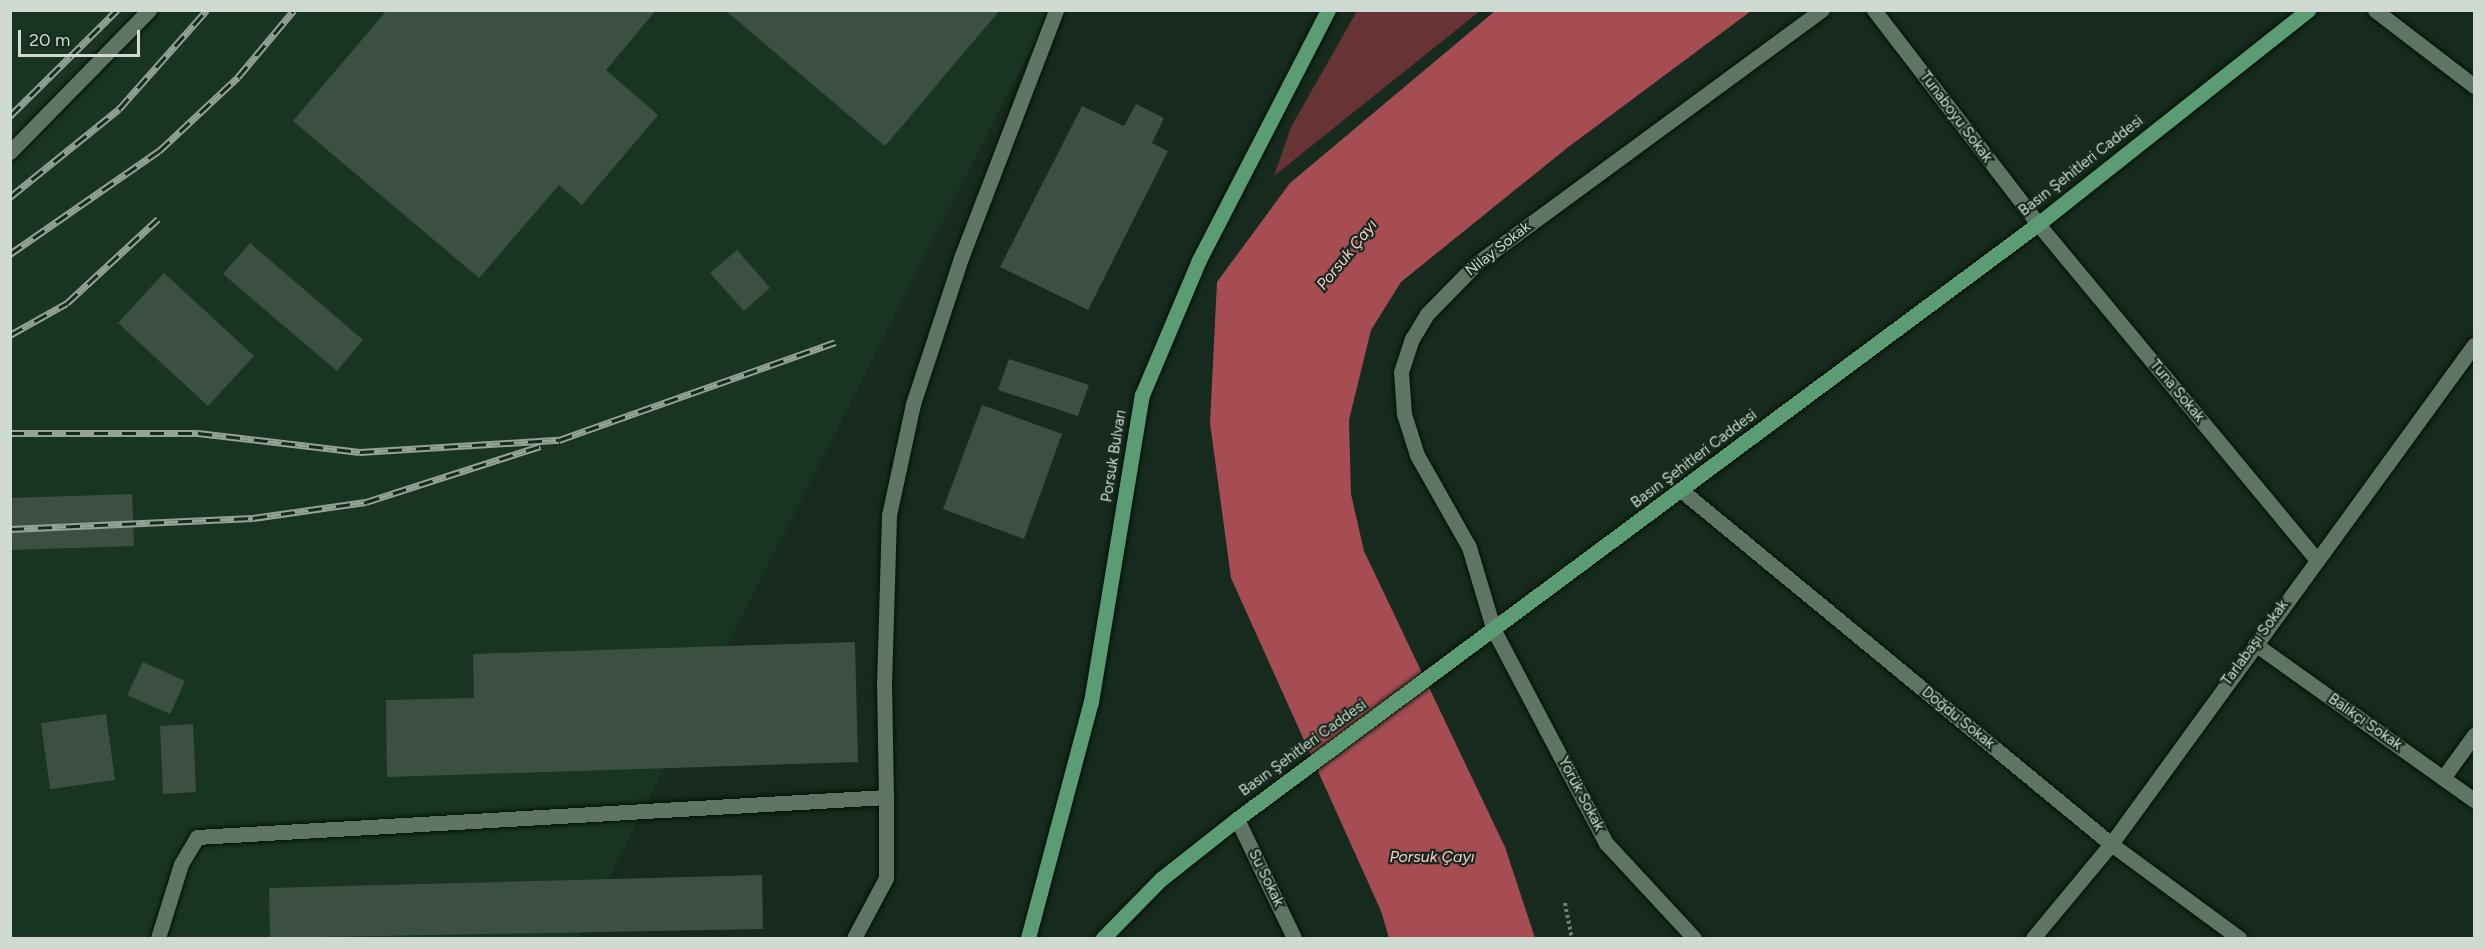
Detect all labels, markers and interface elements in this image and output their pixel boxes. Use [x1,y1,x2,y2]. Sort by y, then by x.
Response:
scale bar [21,18,142,56]
text: 20 m [29,29,70,51]
street label: Tunaboyu Sokak [1916,68,1996,166]
street label: Basın Şehitleri Caddesi [2015,112,2147,220]
water label: Porsuk Çayı [1313,216,1381,294]
street label: Nilay Sokak [1462,218,1534,280]
street label: Tuna Sokak [2146,356,2208,426]
street label: Basın Şehitleri Caddesi [1628,406,1760,512]
street label: Porsuk Bulvarı [1098,409,1130,503]
street label: Tarlabaşı Sokak [2218,597,2292,689]
street label: Doğdu Sokak [1918,683,1998,753]
street label: Balıkçı Sokak [2325,690,2405,754]
street label: Basın Şehitleri Caddesi [1236,696,1370,800]
street label: Yörük Sokak [1554,754,1608,834]
street label: Su Sokak [1244,847,1288,909]
water label: Porsuk Çayı [1389,847,1475,867]

